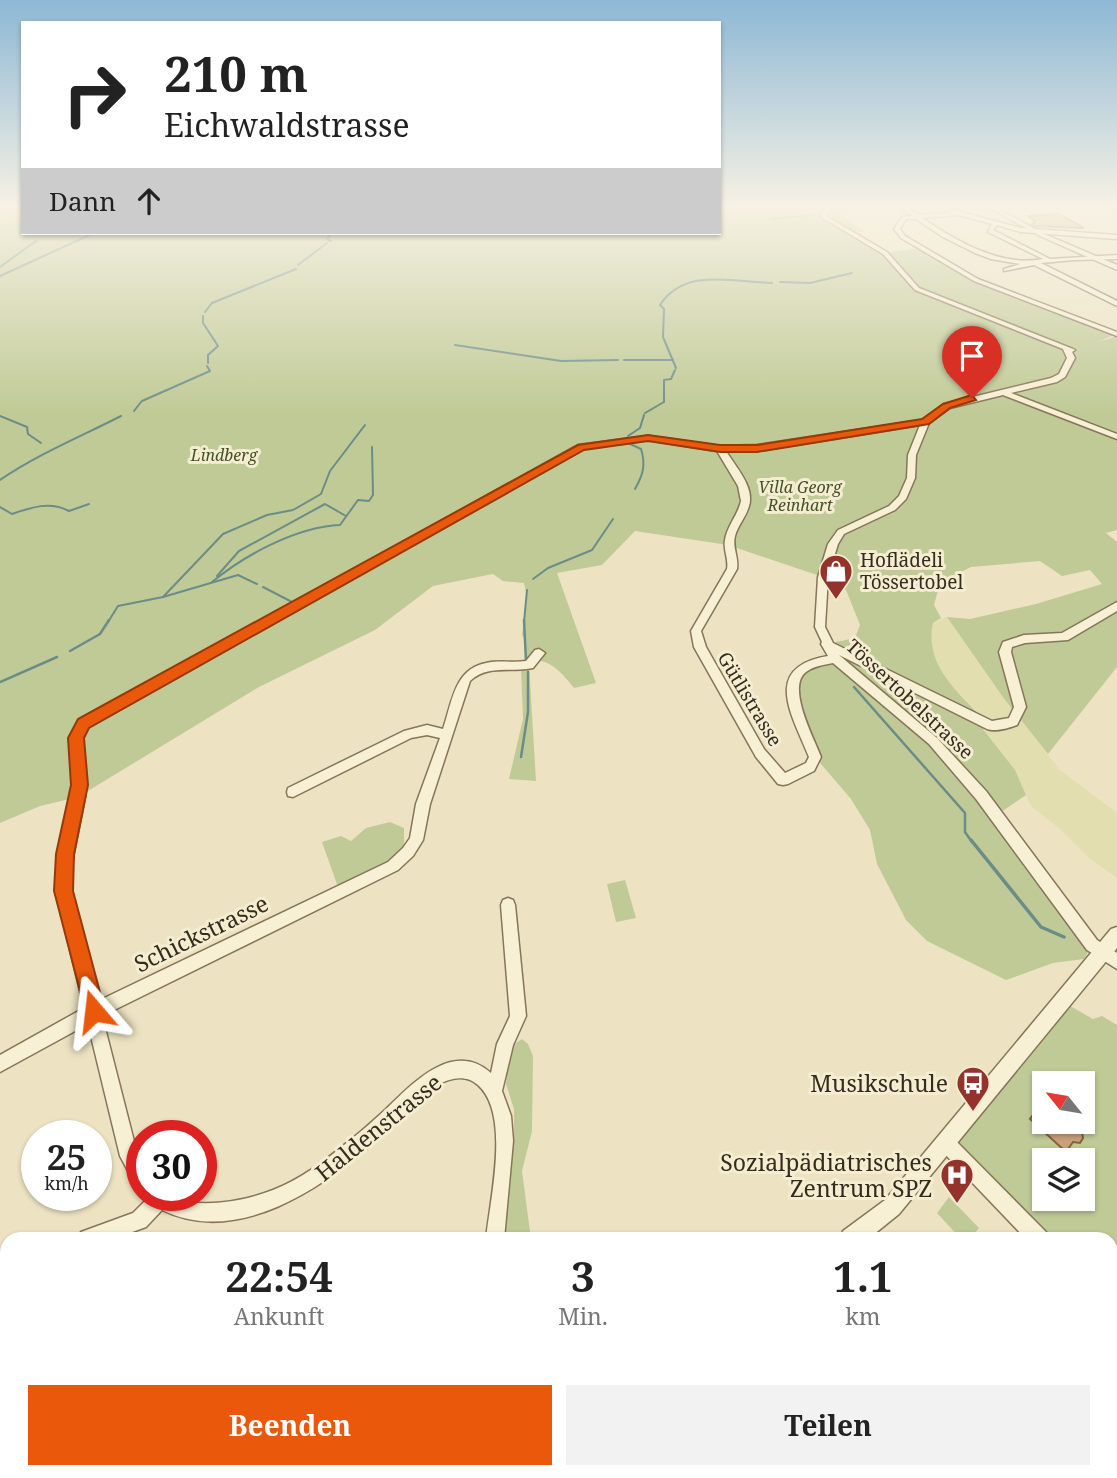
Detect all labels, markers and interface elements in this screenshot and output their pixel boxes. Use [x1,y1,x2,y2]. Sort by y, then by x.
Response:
text: 210 m [164,40,308,106]
icon: right [49,49,140,140]
text: Eichwaldstrasse [164,103,410,146]
icon: ahead [130,182,168,220]
text: Dann [49,183,116,219]
pin [942,326,1002,398]
icon: arrive [953,337,991,375]
park label: Lindberg [190,444,258,466]
park label: Villa Georg Reinhart [758,476,843,516]
place label: Hoflädeli Tössertobel [860,547,963,595]
shop icon: Hoflädeli Tössertobel [817,552,855,601]
street label: Tössertobelstrasse [841,633,979,765]
street label: Gütlistrasse [712,647,788,751]
street label: Schickstrasse [129,887,273,979]
position arrow [57,974,131,1048]
bus stop icon: Musikschule [954,1064,992,1113]
street label: Haldenstrasse [308,1066,448,1188]
place label: Musikschule [810,1067,948,1099]
north arrow [1032,1071,1096,1134]
map controls [1032,1071,1095,1211]
speed limit sign: 30 [126,1120,217,1211]
text: 25 [47,1133,86,1180]
place label: Sozialpädiatrisches Zentrum SPZ [720,1146,932,1204]
button: layers [1032,1148,1095,1211]
hospital icon: Sozialpädiatrisches Zentrum SPZ [938,1156,976,1205]
text: km/h [44,1171,89,1195]
text: 22:54 [225,1247,333,1304]
text: 3 [571,1247,595,1304]
text: 1.1 [833,1247,893,1304]
text: Ankunft [234,1300,324,1332]
text: Min. [558,1300,608,1332]
text: km [845,1300,880,1332]
button: Beenden [28,1385,552,1465]
button: Teilen [566,1385,1090,1465]

